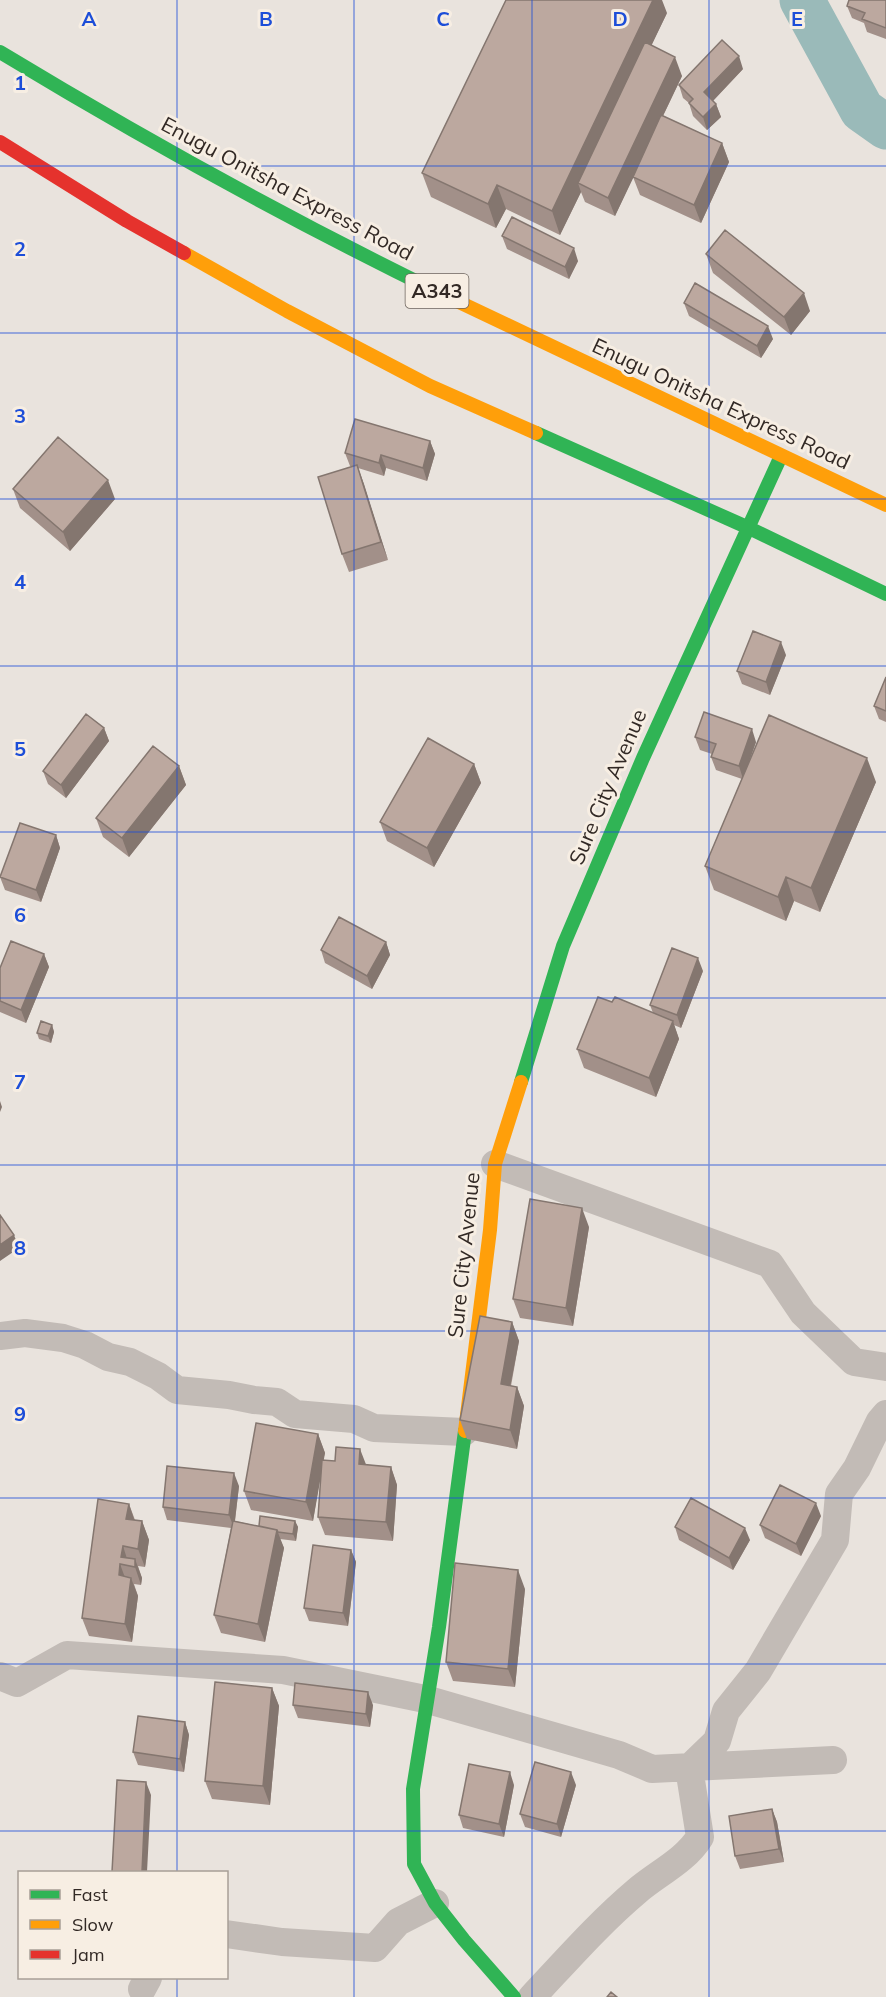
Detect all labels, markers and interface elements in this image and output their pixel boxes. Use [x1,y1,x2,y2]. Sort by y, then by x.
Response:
text: A [82,6,97,31]
text: B [259,6,273,31]
text: C [436,6,450,31]
text: D [612,6,628,31]
text: E [791,6,803,31]
text: 1 [14,70,26,95]
street label: Enugu Onitsha Express Road [157,111,418,266]
text: 2 [14,236,26,261]
road number: A343 [406,274,468,308]
street label: Enugu Onitsha Express Road [588,332,855,474]
text: 3 [14,403,26,428]
text: 4 [14,569,26,594]
street label: Sure City Avenue [563,705,652,868]
text: 5 [14,736,26,761]
text: 6 [14,902,26,927]
text: 7 [14,1069,26,1094]
street label: Sure City Avenue [441,1171,485,1339]
text: 8 [14,1235,26,1260]
text: 9 [14,1401,26,1426]
legend [18,1871,228,1979]
text: Fast [72,1883,108,1906]
text: Slow [72,1913,114,1936]
text: Jam [72,1943,105,1966]

